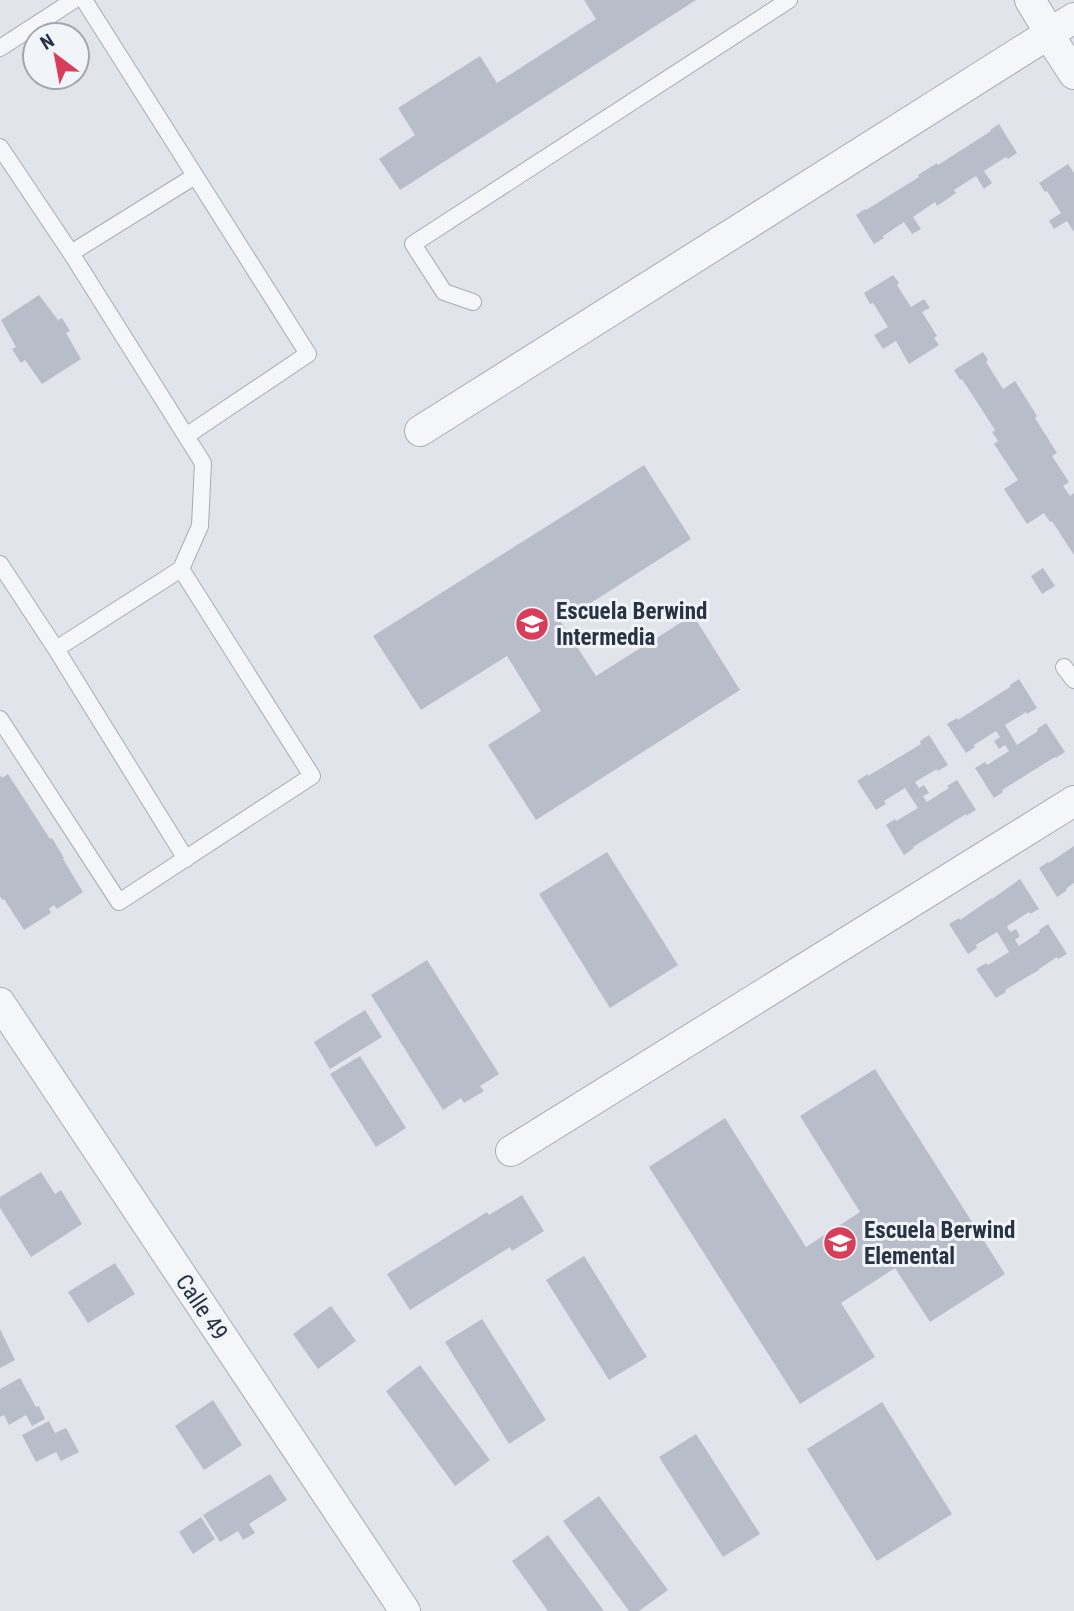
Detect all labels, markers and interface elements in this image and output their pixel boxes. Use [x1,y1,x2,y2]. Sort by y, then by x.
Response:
north arrow [21,21,91,91]
text: N [36,29,58,55]
place label: Escuela Berwind Intermedia [556,598,707,651]
school or university icon: Escuela Berwind Intermedia [513,605,551,643]
place label: Escuela Berwind Elemental [864,1217,1015,1270]
school or university icon: Escuela Berwind Elemental [821,1224,859,1262]
street label: Calle 49 [170,1269,233,1345]

